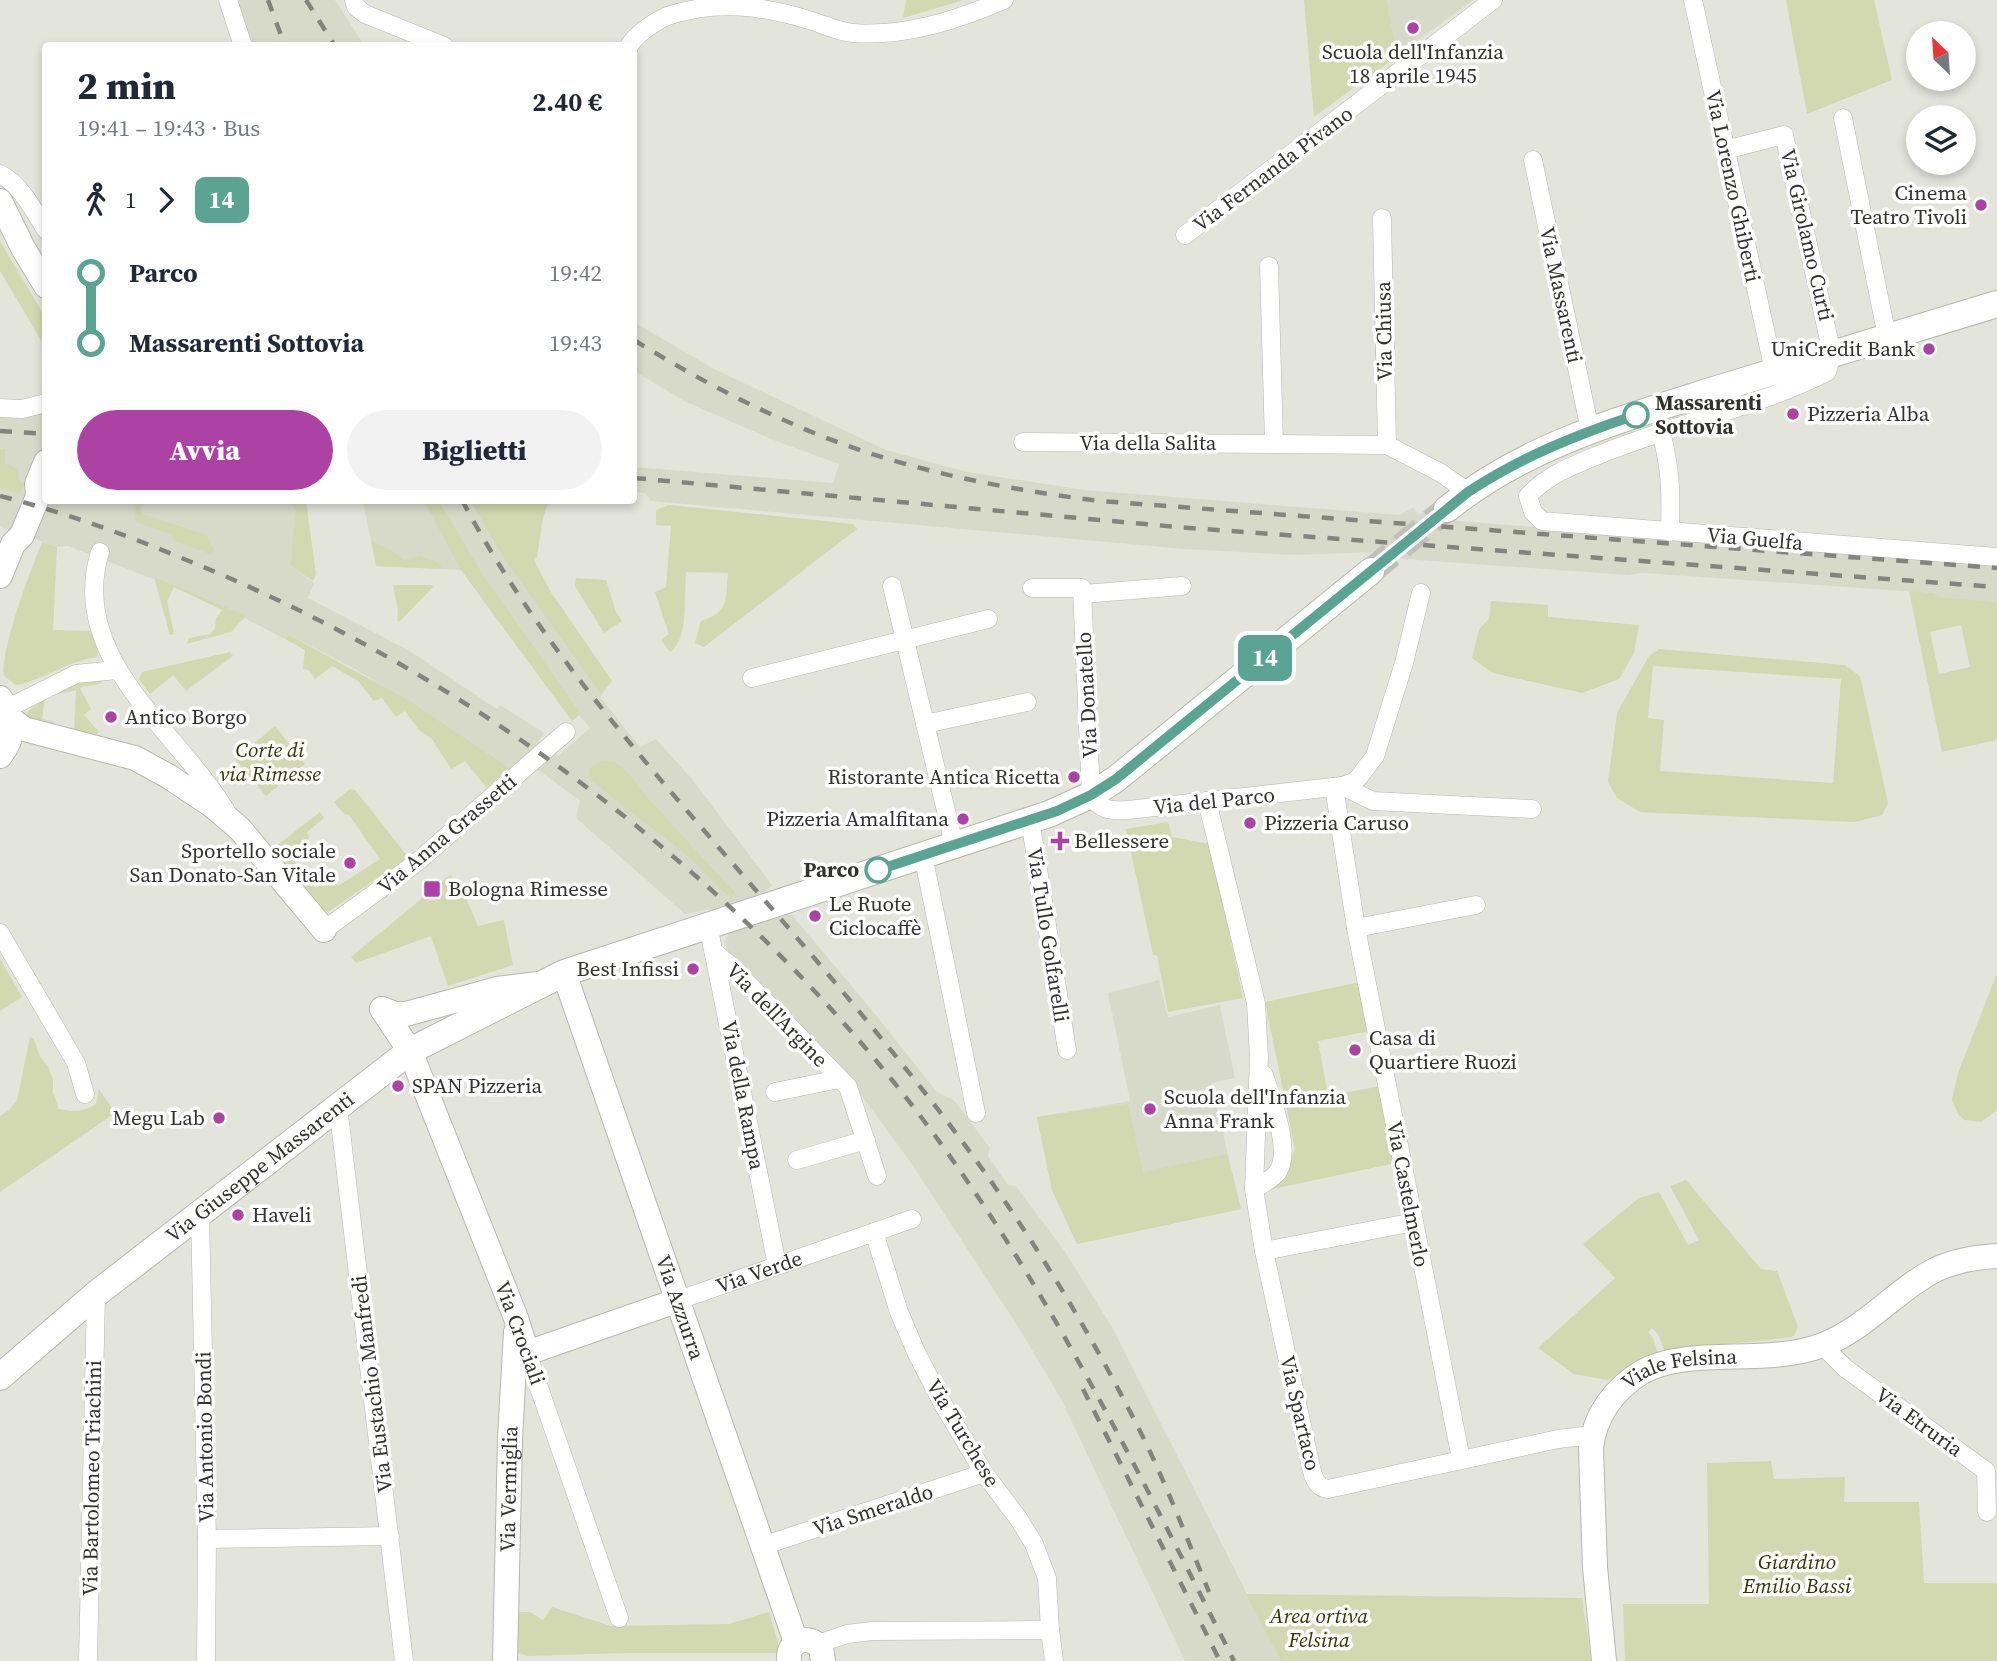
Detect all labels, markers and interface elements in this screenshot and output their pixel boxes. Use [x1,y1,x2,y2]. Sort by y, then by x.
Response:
marker: Scuola dell'Infanzia 18 aprile 1945 [1405,20,1421,36]
north arrow [1906,21,1976,91]
map controls [1906,21,1976,175]
place label: Scuola dell'Infanzia 18 aprile 1945 [1322,37,1504,90]
text: 2 min [77,60,176,112]
text: 2.40 € [532,84,602,120]
street label: Via Lorenzo Ghiberti [1699,87,1768,285]
street label: Via Fernanda Pivano [1187,99,1359,238]
button: layers [1906,105,1976,175]
text: 19:41 – 19:43 · Bus [77,112,260,144]
street label: Via Girolamo Curti [1774,146,1841,324]
place label: Cinema Teatro Tivoli [1850,178,1967,231]
icon: walk [77,181,115,219]
icon: forward [147,181,185,219]
text: 14 [209,183,235,216]
text: 1 [125,184,137,216]
marker: Cinema Teatro Tivoli [1973,197,1989,213]
street label: Via Massarenti [1533,224,1590,366]
text: Parco [129,255,198,291]
text: 19:42 [549,257,602,289]
street label: Via Chiusa [1368,281,1399,381]
text: Massarenti Sottovia [129,325,364,361]
text: 19:43 [549,327,602,359]
place label: UniCredit Bank [1771,334,1916,363]
marker: UniCredit Bank [1921,341,1937,357]
place label: Massarenti Sottovia [1655,388,1762,441]
place label: Pizzeria Alba [1807,399,1930,428]
marker: Massarenti Sottovia [1623,402,1649,428]
marker: Pizzeria Alba [1785,406,1801,422]
button: Avvia [77,410,333,490]
button: Biglietti [347,410,602,490]
street label: Via della Salita [1079,428,1217,457]
street label: Via Guelfa [1706,520,1805,557]
street label: Via Donatello [1069,631,1104,759]
line badge: 14 [1234,635,1296,681]
text: 14 [1252,641,1278,674]
place label: Antico Borgo [125,702,247,731]
marker: Antico Borgo [103,709,119,725]
park label: Corte di via Rimesse [219,735,321,788]
place label: Ristorante Antica Ricetta [827,762,1060,791]
street label: Via Anna Grassetti [371,767,522,900]
marker: Ristorante Antica Ricetta [1066,769,1082,785]
street label: Via del Parco [1152,780,1276,821]
place label: Pizzeria Amalfitana [766,804,949,833]
place label: Pizzeria Caruso [1264,808,1409,837]
marker: Pizzeria Amalfitana [955,811,971,827]
marker: Pizzeria Caruso [1242,815,1258,831]
place label: Bellessere [1074,826,1169,855]
marker: Bellessere [1052,833,1068,849]
place label: Sportello sociale San Donato-San Vitale [129,836,336,889]
street label: Via Tullo Golfarelli [1020,846,1077,1024]
marker: Sportello sociale San Donato-San Vitale [342,855,358,871]
place label: Parco [803,855,859,884]
marker: Parco [865,857,891,883]
place label: Bologna Rimesse [448,874,608,903]
marker: Bologna Rimesse [422,879,442,899]
place label: Le Ruote Ciclocaffè [829,889,921,942]
marker: Le Ruote Ciclocaffè [807,908,823,924]
place label: Best Infissi [576,954,679,983]
street label: Via dell'Argine [720,956,835,1073]
marker: Best Infissi [685,961,701,977]
street label: Via della Rampa [715,1018,772,1172]
place label: Casa di Quartiere Ruozi [1369,1023,1517,1076]
marker: Casa di Quartiere Ruozi [1347,1042,1363,1058]
place label: SPAN Pizzeria [412,1071,543,1100]
marker: SPAN Pizzeria [390,1078,406,1094]
place label: Scuola dell'Infanzia Anna Frank [1164,1082,1346,1135]
street label: Via Giuseppe Massarenti [159,1085,360,1249]
marker: Scuola dell'Infanzia Anna Frank [1142,1101,1158,1117]
place label: Megu Lab [112,1103,205,1132]
marker: Megu Lab [211,1110,227,1126]
street label: Via Castelmerlo [1380,1118,1437,1269]
place label: Haveli [252,1200,312,1229]
marker: Haveli [230,1207,246,1223]
street label: Via Verde [712,1243,806,1300]
street label: Via Azzurra [649,1251,712,1364]
street label: Via Eustachio Manfredi [344,1274,399,1494]
street label: Via Crociali [488,1277,553,1389]
street label: Viale Felsina [1615,1342,1738,1396]
street label: Via Antonio Bondi [189,1351,220,1523]
street label: Via Spartaco [1273,1352,1328,1473]
street label: Via Bartolomeo Triachini [75,1360,108,1596]
street label: Via Turchese [920,1373,1007,1492]
street label: Via Etruria [1870,1380,1969,1463]
street label: Via Vermiglia [492,1425,525,1552]
street label: Via Smeraldo [809,1476,937,1543]
park label: Giardino Emilio Bassi [1742,1547,1852,1600]
park label: Area ortiva Felsina [1269,1601,1368,1654]

